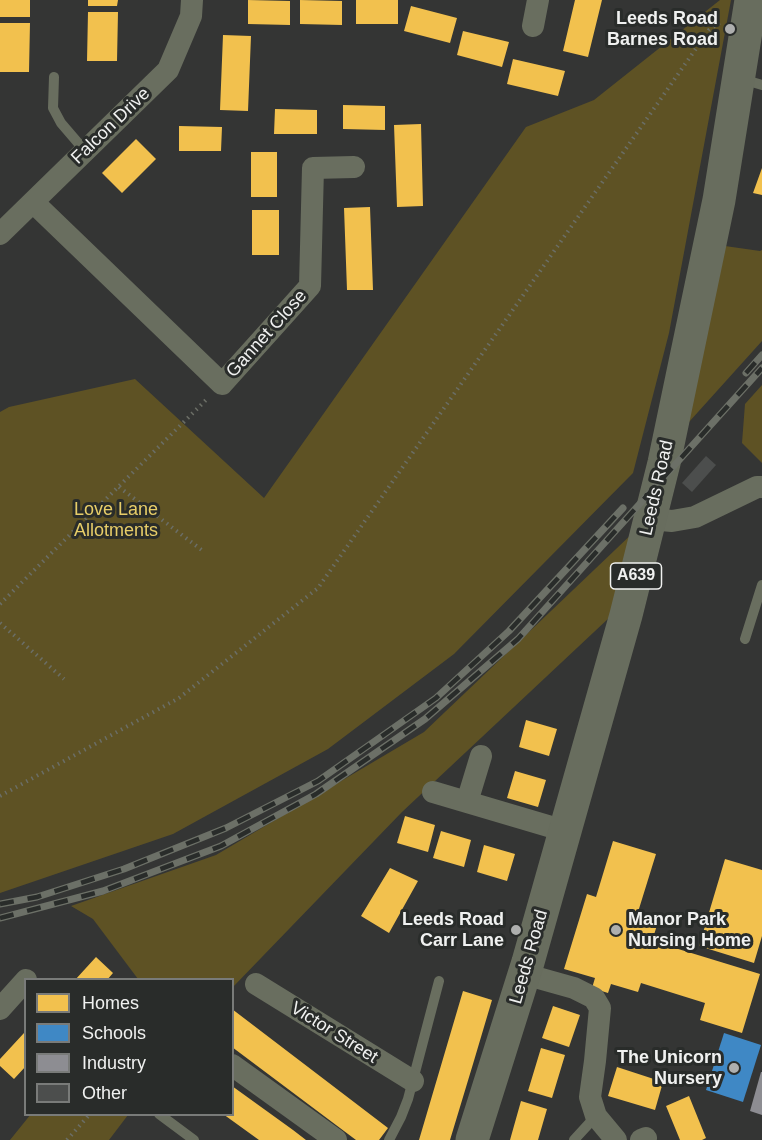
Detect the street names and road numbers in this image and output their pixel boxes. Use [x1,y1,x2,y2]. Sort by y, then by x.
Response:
street label: Falcon Drive [67,83,155,169]
street label: Gannet Close [222,286,312,382]
street label: Leeds Road [636,438,678,538]
road number: A639 [610,563,662,589]
street label: Leeds Road [505,907,553,1007]
street label: Victor Street [286,998,382,1068]

